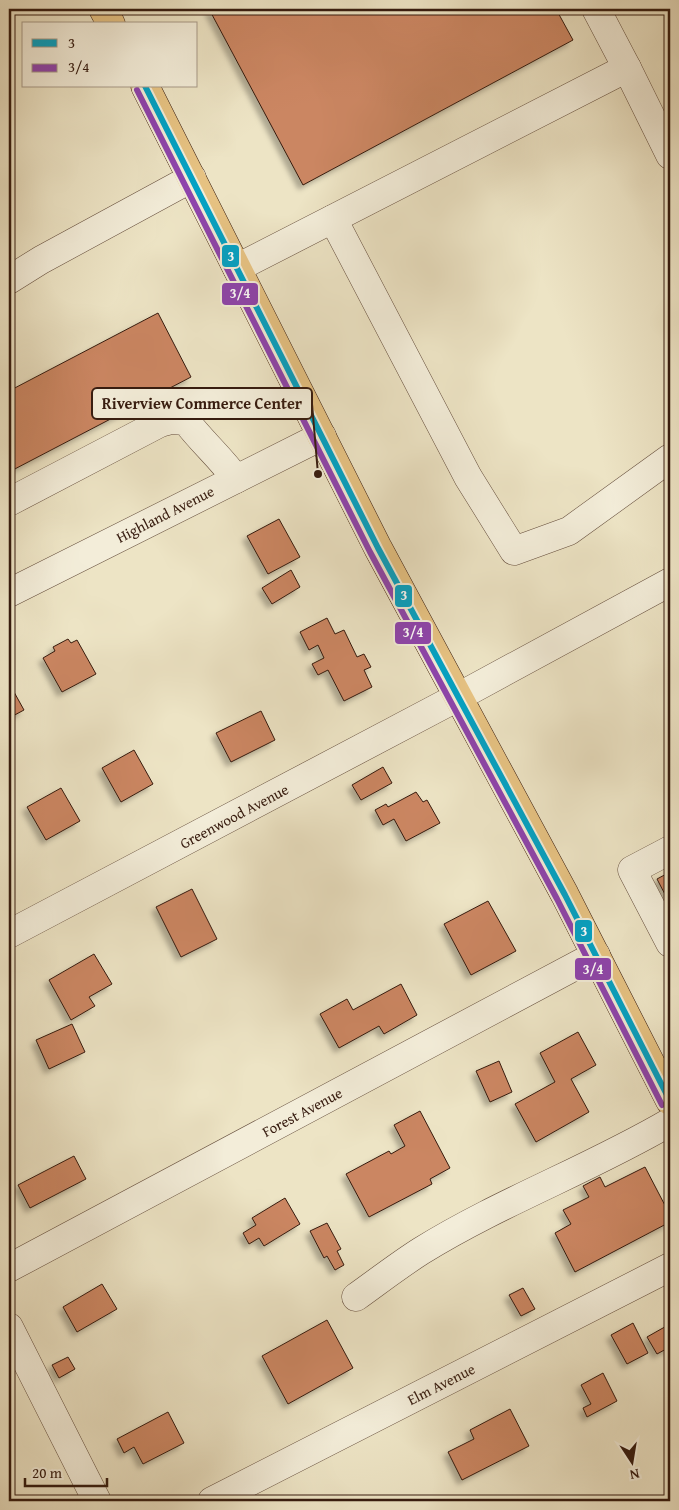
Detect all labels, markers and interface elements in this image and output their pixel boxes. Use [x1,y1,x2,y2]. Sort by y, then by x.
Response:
legend [22,22,198,88]
text: 3 [68,32,75,53]
text: 3/4 [68,56,90,77]
line badge: 3 [221,244,240,268]
text: 3 [227,246,235,266]
line badge: 3/4 [221,282,259,306]
text: 3/4 [229,283,251,303]
callout: Riverview Commerce Center [92,388,312,419]
text: Riverview Commerce Center [102,391,303,415]
street label: Highland Avenue [112,480,218,548]
line badge: 3 [394,584,413,608]
text: 3 [400,585,408,605]
line badge: 3/4 [394,621,432,645]
text: 3/4 [402,622,424,642]
street label: Greenwood Avenue [176,778,292,854]
line badge: 3 [574,919,593,943]
text: 3 [580,921,588,941]
line badge: 3/4 [574,957,612,981]
text: 3/4 [582,959,604,979]
street label: Forest Avenue [258,1082,346,1142]
street label: Elm Avenue [404,1358,478,1410]
north arrow [606,1438,656,1488]
scale bar [25,1455,108,1487]
text: 20 m [32,1462,63,1483]
text: N [627,1464,641,1486]

